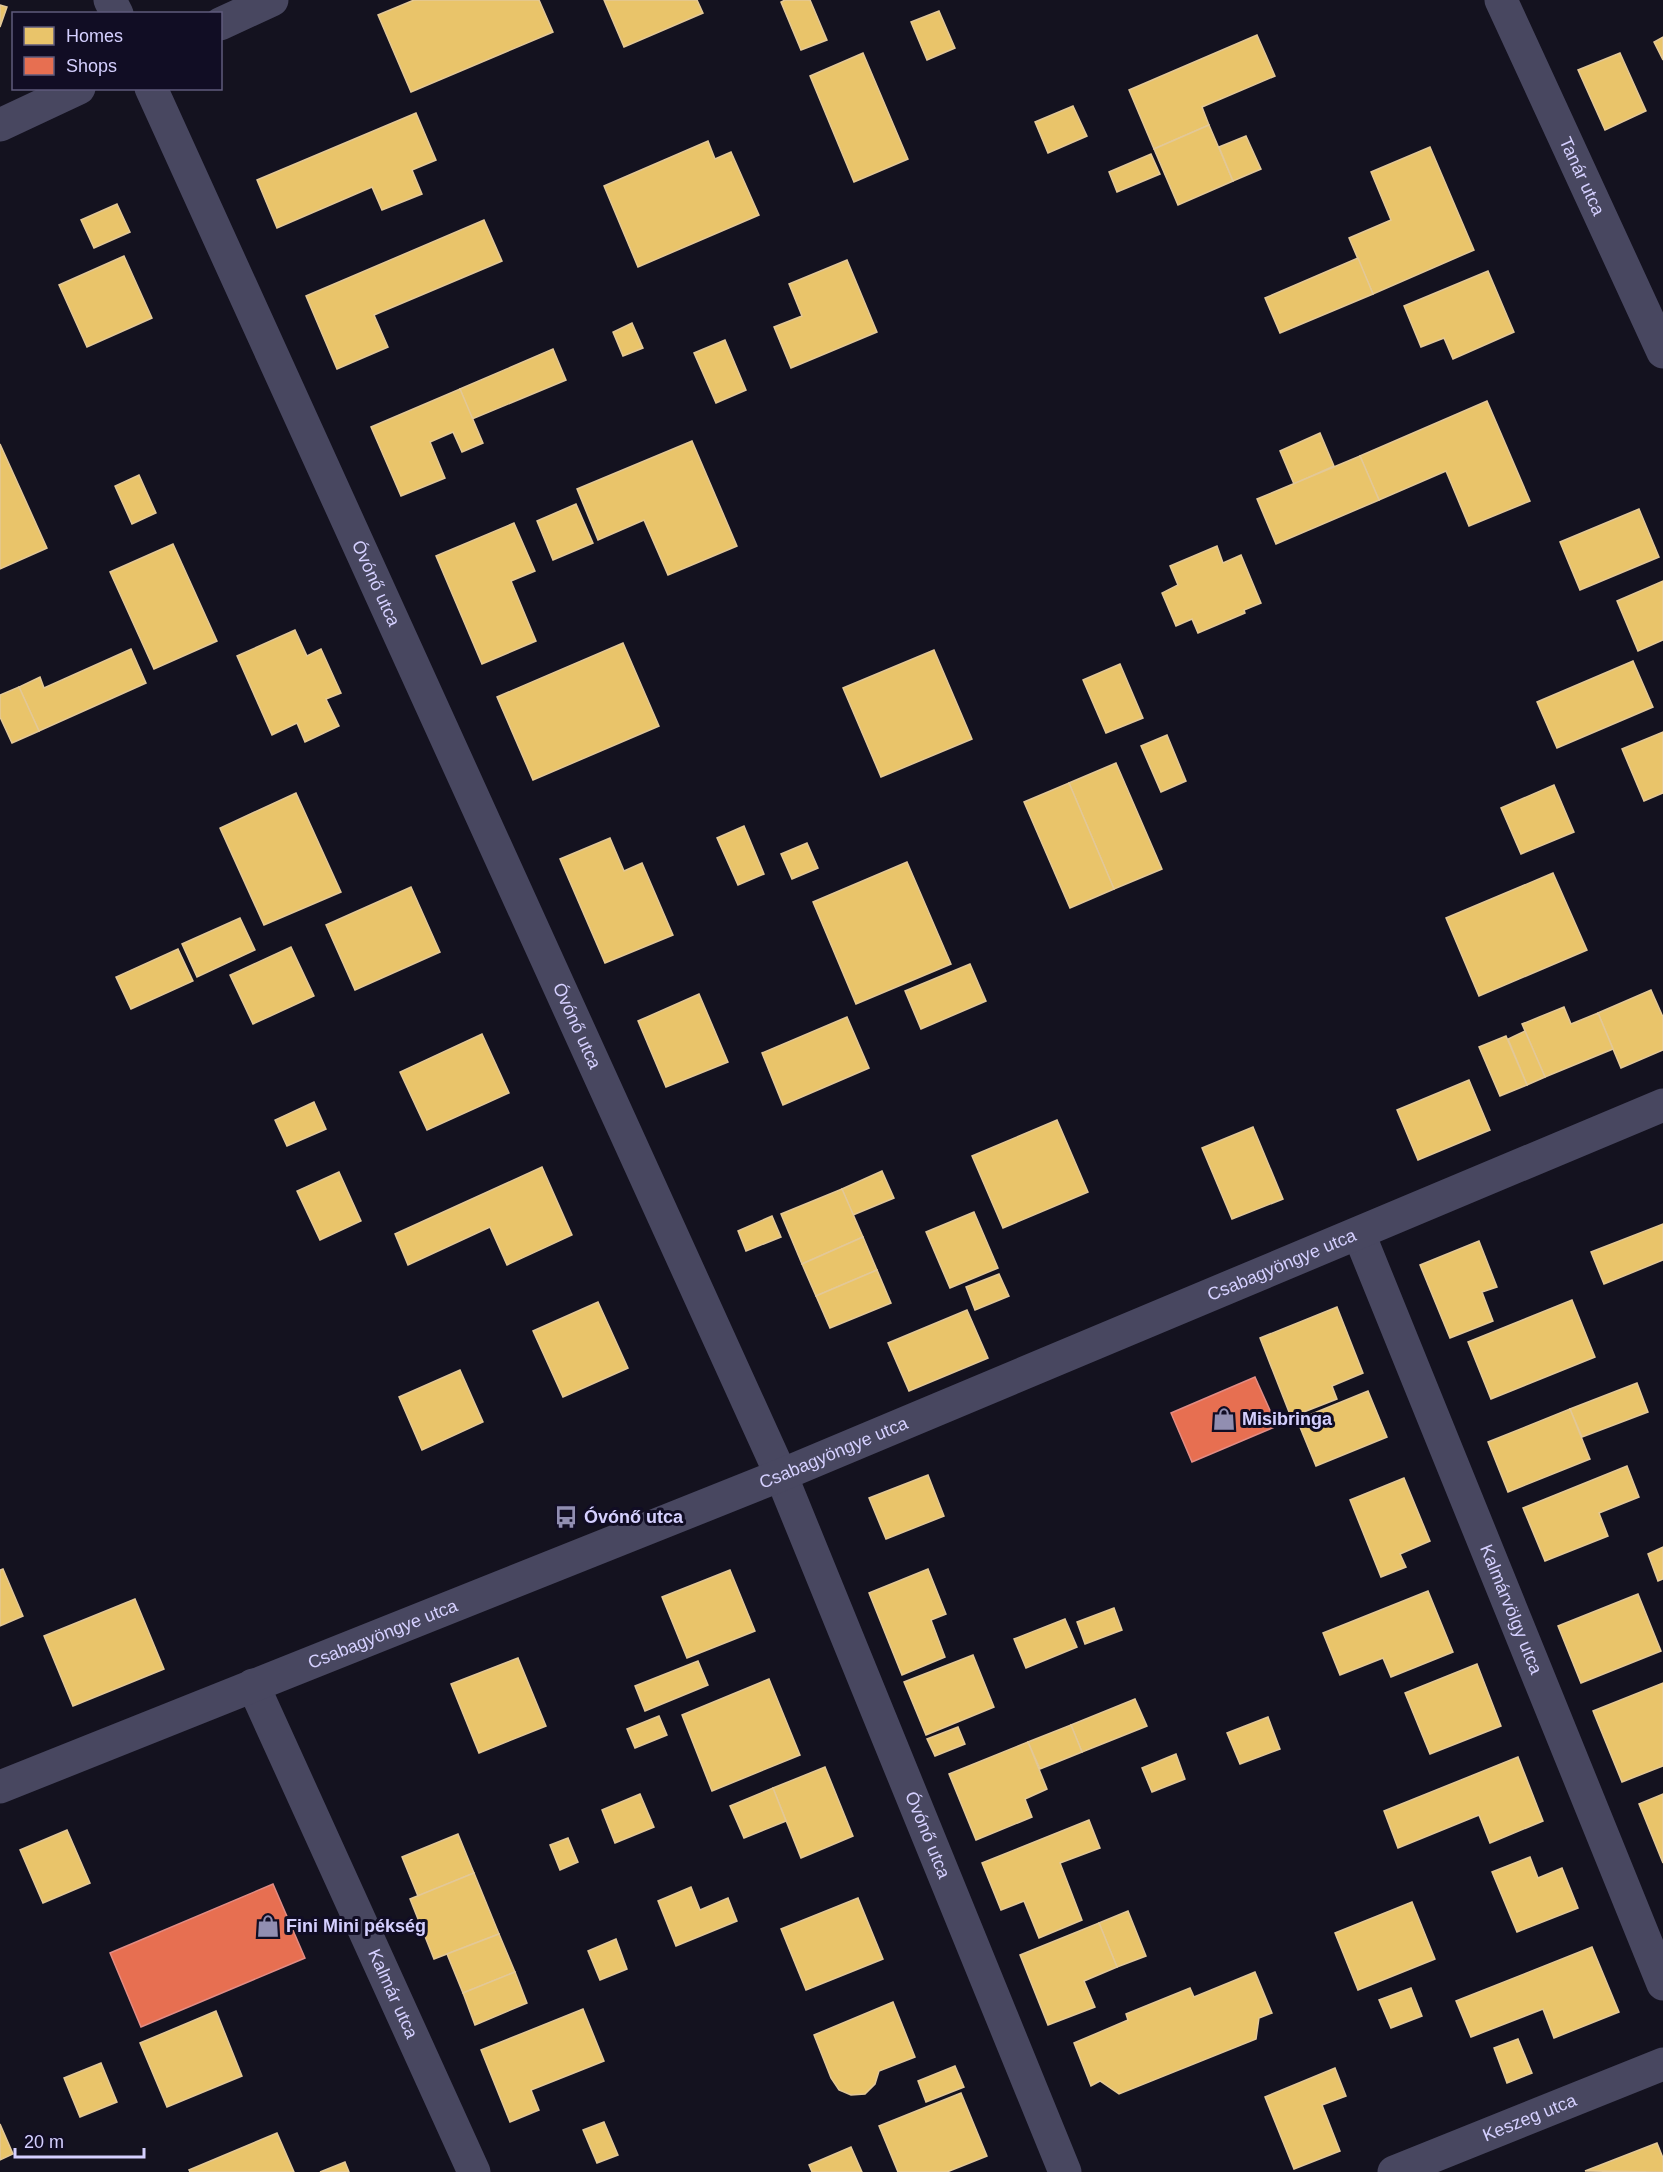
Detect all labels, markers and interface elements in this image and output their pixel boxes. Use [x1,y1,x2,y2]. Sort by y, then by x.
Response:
legend [12,12,222,90]
text: Homes [66,26,123,46]
text: Shops [66,56,117,76]
street label: Tanár utca [1555,134,1609,220]
street label: Óvónő utca [348,537,405,630]
street label: Óvónő utca [549,979,606,1073]
street label: Csabagyöngye utca [1204,1225,1360,1305]
shop icon: Misibringa [1211,1406,1237,1432]
place label: Misibringa [1242,1409,1333,1429]
street label: Csabagyöngye utca [756,1413,912,1493]
bus stop icon: Óvónő utca [553,1504,579,1530]
place label: Óvónő utca [584,1506,684,1527]
street label: Kalmárvölgy utca [1476,1542,1547,1678]
street label: Csabagyöngye utca [305,1595,461,1673]
street label: Óvónő utca [901,1788,955,1882]
shop icon: Fini Mini pékség [255,1913,281,1939]
place label: Fini Mini pékség [286,1916,426,1936]
street label: Kalmár utca [364,1946,422,2042]
street label: Keszeg utca [1480,2089,1580,2145]
scale bar [15,2121,144,2159]
text: 20 m [24,2132,64,2152]

